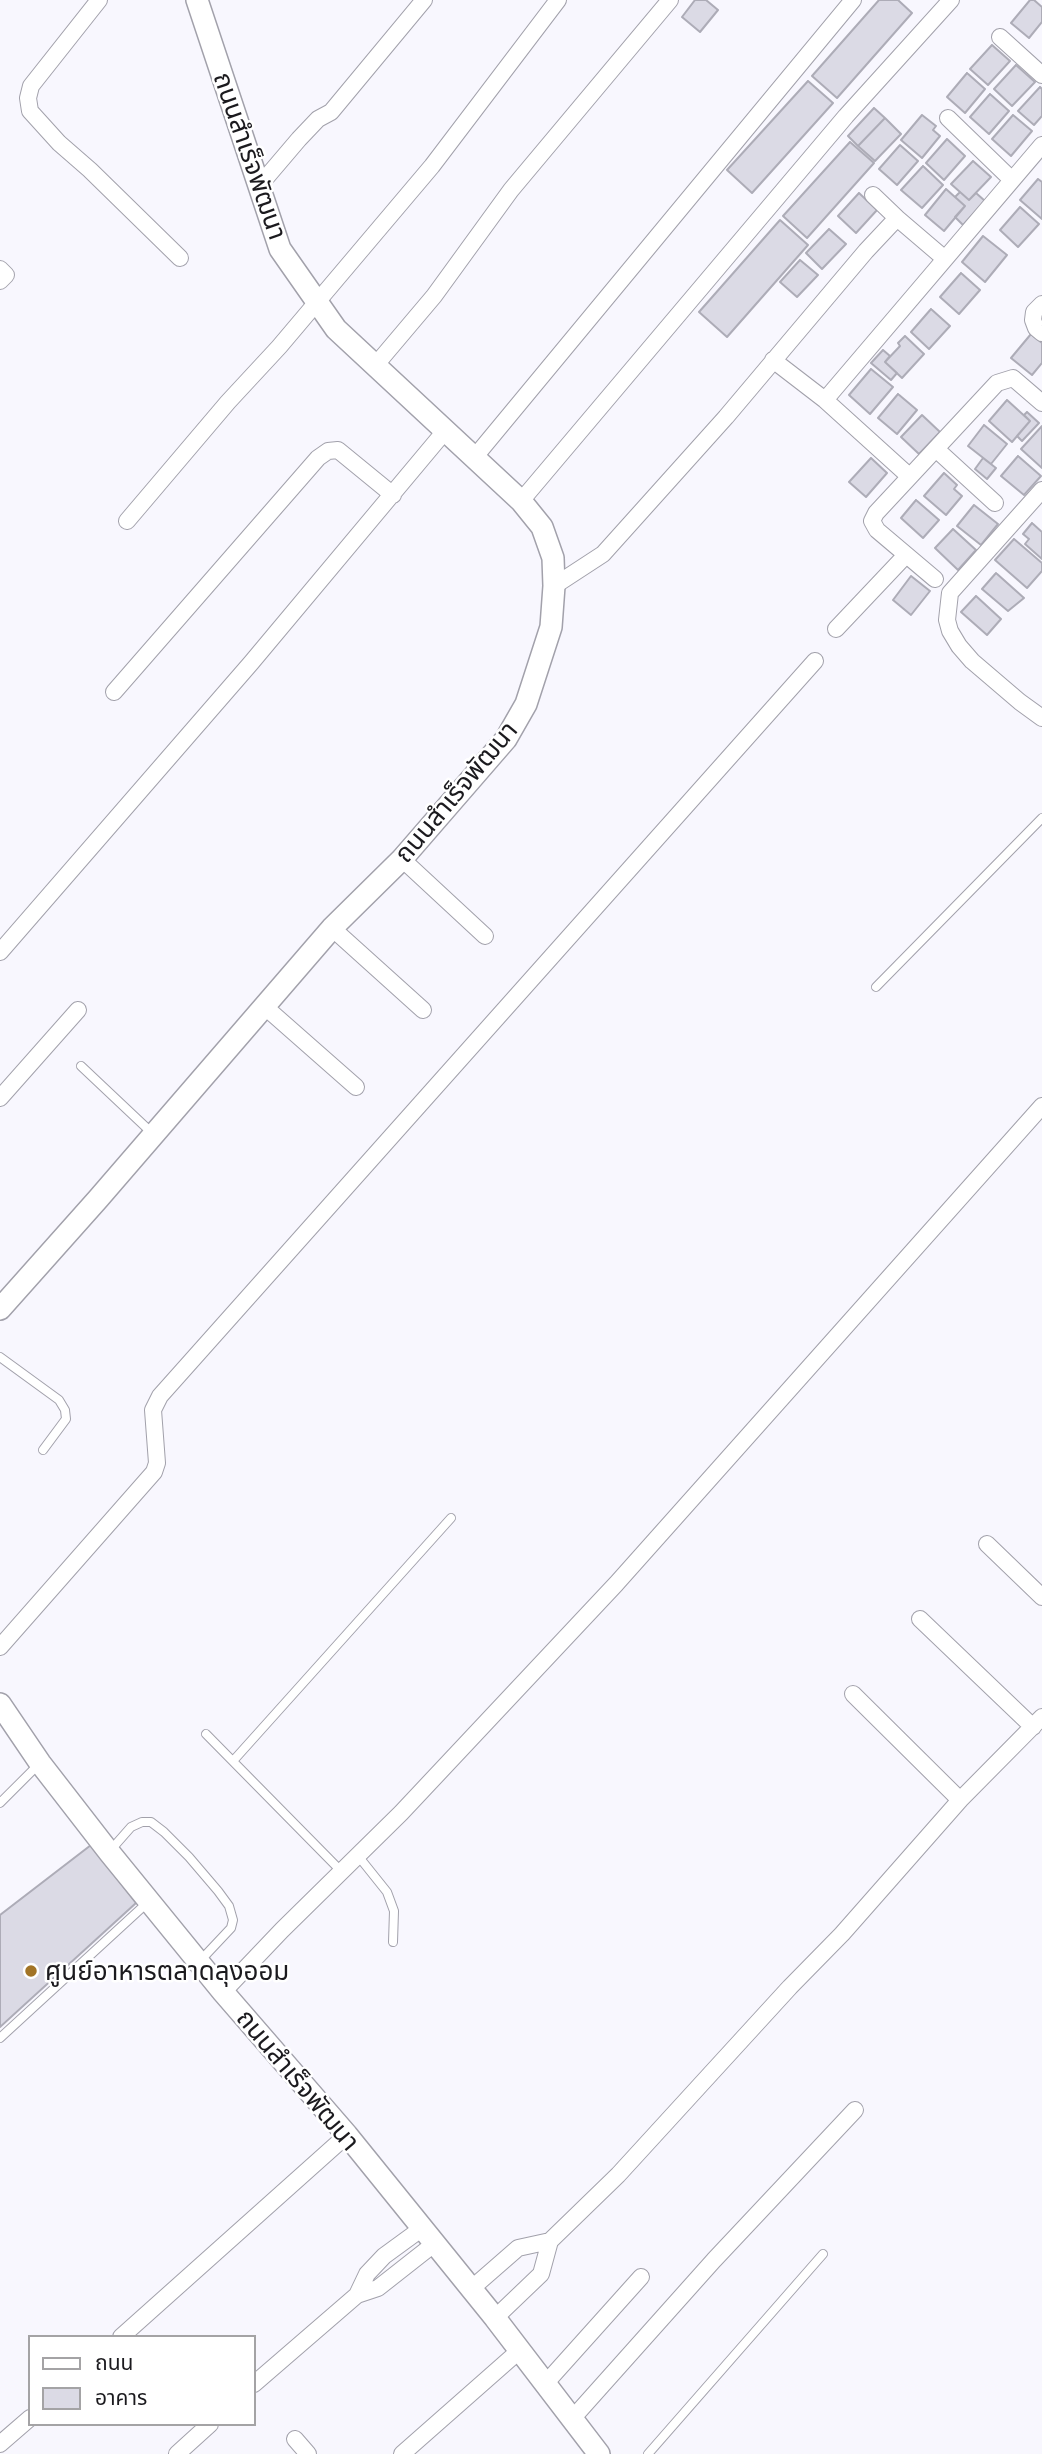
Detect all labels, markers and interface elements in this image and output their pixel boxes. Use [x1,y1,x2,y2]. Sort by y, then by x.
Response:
street label: ถนนสำเร็จพัฒนา [207,68,293,244]
street label: ถนนสำเร็จพัฒนา [388,715,524,869]
place label: ศูนย์อาหารตลาดลุงออม [45,1955,289,1987]
marker: ศูนย์อาหารตลาดลุงออม [23,1963,39,1979]
street label: ถนนสำเร็จพัฒนา [230,2003,366,2157]
legend [28,2335,256,2426]
text: ถนน [95,2349,133,2374]
text: อาคาร [95,2384,147,2409]

